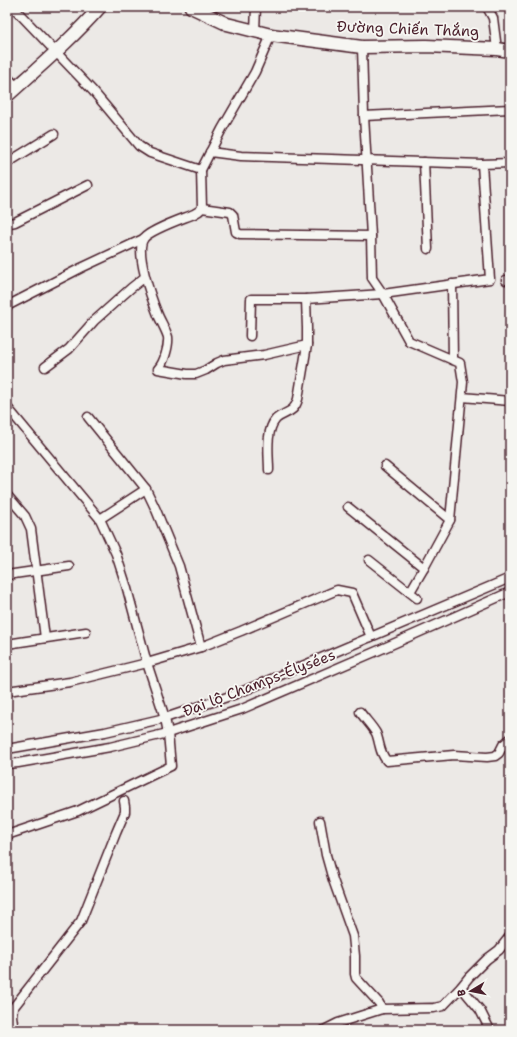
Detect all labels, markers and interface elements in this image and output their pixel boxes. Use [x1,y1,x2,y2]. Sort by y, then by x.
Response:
street label: Đường Chiến Thắng [336,17,480,41]
street label: Đại lộ Champs-Élysées [179,644,338,721]
north arrow [451,971,491,1011]
text: B [454,988,470,997]

